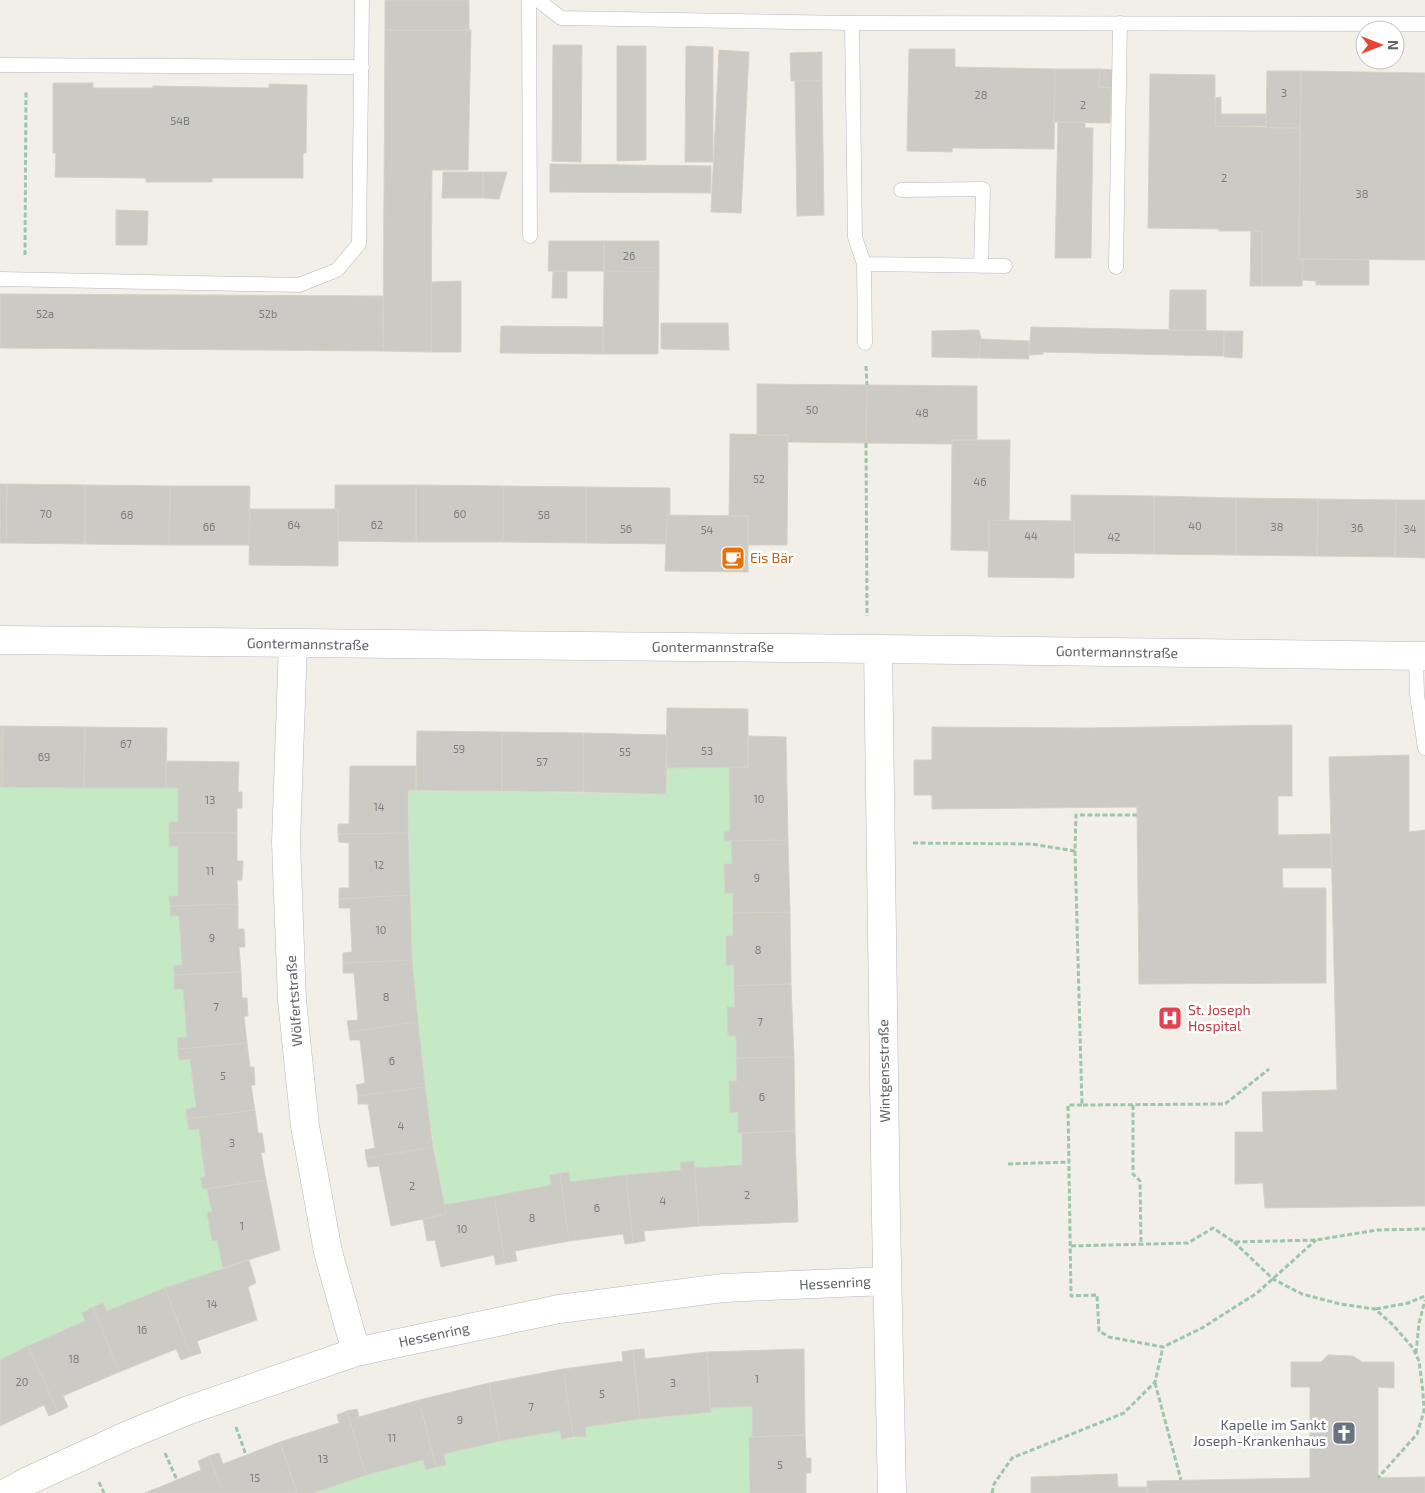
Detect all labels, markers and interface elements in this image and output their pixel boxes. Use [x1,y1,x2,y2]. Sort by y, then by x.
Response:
north arrow [1355,20,1405,70]
text: N [1385,40,1402,50]
house number: 3 [1281,86,1287,99]
house number: 28 [975,88,987,101]
house number: 2 [1080,98,1086,111]
house number: 54B [170,114,190,127]
house number: 2 [1221,171,1227,184]
house number: 38 [1356,187,1368,200]
house number: 26 [623,249,635,262]
house number: 52a [36,307,54,320]
house number: 52b [259,307,277,320]
house number: 50 [806,403,818,416]
house number: 48 [915,406,929,419]
house number: 52 [753,472,765,485]
house number: 46 [973,475,987,488]
house number: 70 [40,507,52,520]
house number: 60 [454,507,466,520]
house number: 68 [121,508,133,521]
house number: 58 [538,508,550,521]
house number: 64 [287,518,301,531]
house number: 62 [371,518,383,531]
house number: 40 [1188,519,1202,532]
house number: 66 [203,520,215,533]
house number: 38 [1271,520,1283,533]
house number: 36 [1351,521,1363,534]
house number: 56 [620,522,632,535]
house number: 34 [1404,522,1417,535]
house number: 54 [701,523,714,536]
house number: 44 [1024,529,1038,542]
house number: 42 [1108,530,1120,543]
cafe icon: Eis Bär [720,545,746,571]
place label: Eis Bär [750,549,794,566]
street label: Gontermannstraße [247,634,369,653]
street label: Gontermannstraße [652,638,774,655]
street label: Gontermannstraße [1056,642,1178,661]
house number: 67 [120,737,132,750]
house number: 59 [453,742,465,755]
house number: 53 [701,744,713,757]
house number: 55 [619,745,631,758]
house number: 69 [38,750,50,763]
house number: 57 [536,755,548,768]
house number: 10 [753,792,765,805]
house number: 13 [205,793,215,806]
house number: 14 [373,800,385,813]
house number: 12 [374,858,384,871]
house number: 11 [206,864,214,877]
house number: 9 [754,871,760,884]
house number: 10 [375,923,387,936]
house number: 9 [209,931,215,944]
house number: 8 [755,943,761,956]
street label: Wölfertstraße [282,955,305,1047]
house number: 8 [383,990,389,1003]
house number: 7 [213,1000,219,1013]
place label: St. Joseph Hospital [1188,1001,1251,1034]
hospital icon: St. Joseph Hospital [1157,1005,1183,1031]
house number: 7 [757,1015,763,1028]
street label: Wintgensstraße [874,1019,893,1123]
house number: 6 [389,1054,395,1067]
house number: 5 [220,1069,226,1082]
house number: 6 [759,1090,765,1103]
house number: 4 [398,1119,405,1132]
house number: 3 [229,1136,235,1149]
house number: 2 [409,1179,415,1192]
house number: 2 [744,1188,750,1201]
house number: 4 [660,1194,667,1207]
house number: 6 [594,1201,600,1214]
house number: 8 [529,1211,535,1224]
house number: 1 [240,1219,244,1232]
house number: 10 [456,1222,468,1235]
street label: Hessenring [799,1272,871,1293]
house number: 14 [206,1297,218,1310]
street label: Hessenring [397,1319,471,1350]
house number: 16 [137,1323,147,1336]
house number: 18 [68,1352,80,1365]
house number: 1 [755,1372,759,1385]
house number: 20 [16,1375,28,1388]
house number: 3 [670,1376,676,1389]
house number: 5 [599,1387,605,1400]
house number: 7 [528,1400,534,1413]
house number: 9 [457,1413,463,1426]
place label: Kapelle im Sankt Joseph-Krankenhaus [1193,1416,1326,1449]
church icon: Kapelle im Sankt Joseph-Krankenhaus [1331,1420,1357,1446]
house number: 11 [388,1431,396,1444]
house number: 13 [318,1452,328,1465]
house number: 5 [777,1458,783,1471]
house number: 15 [250,1471,260,1484]

